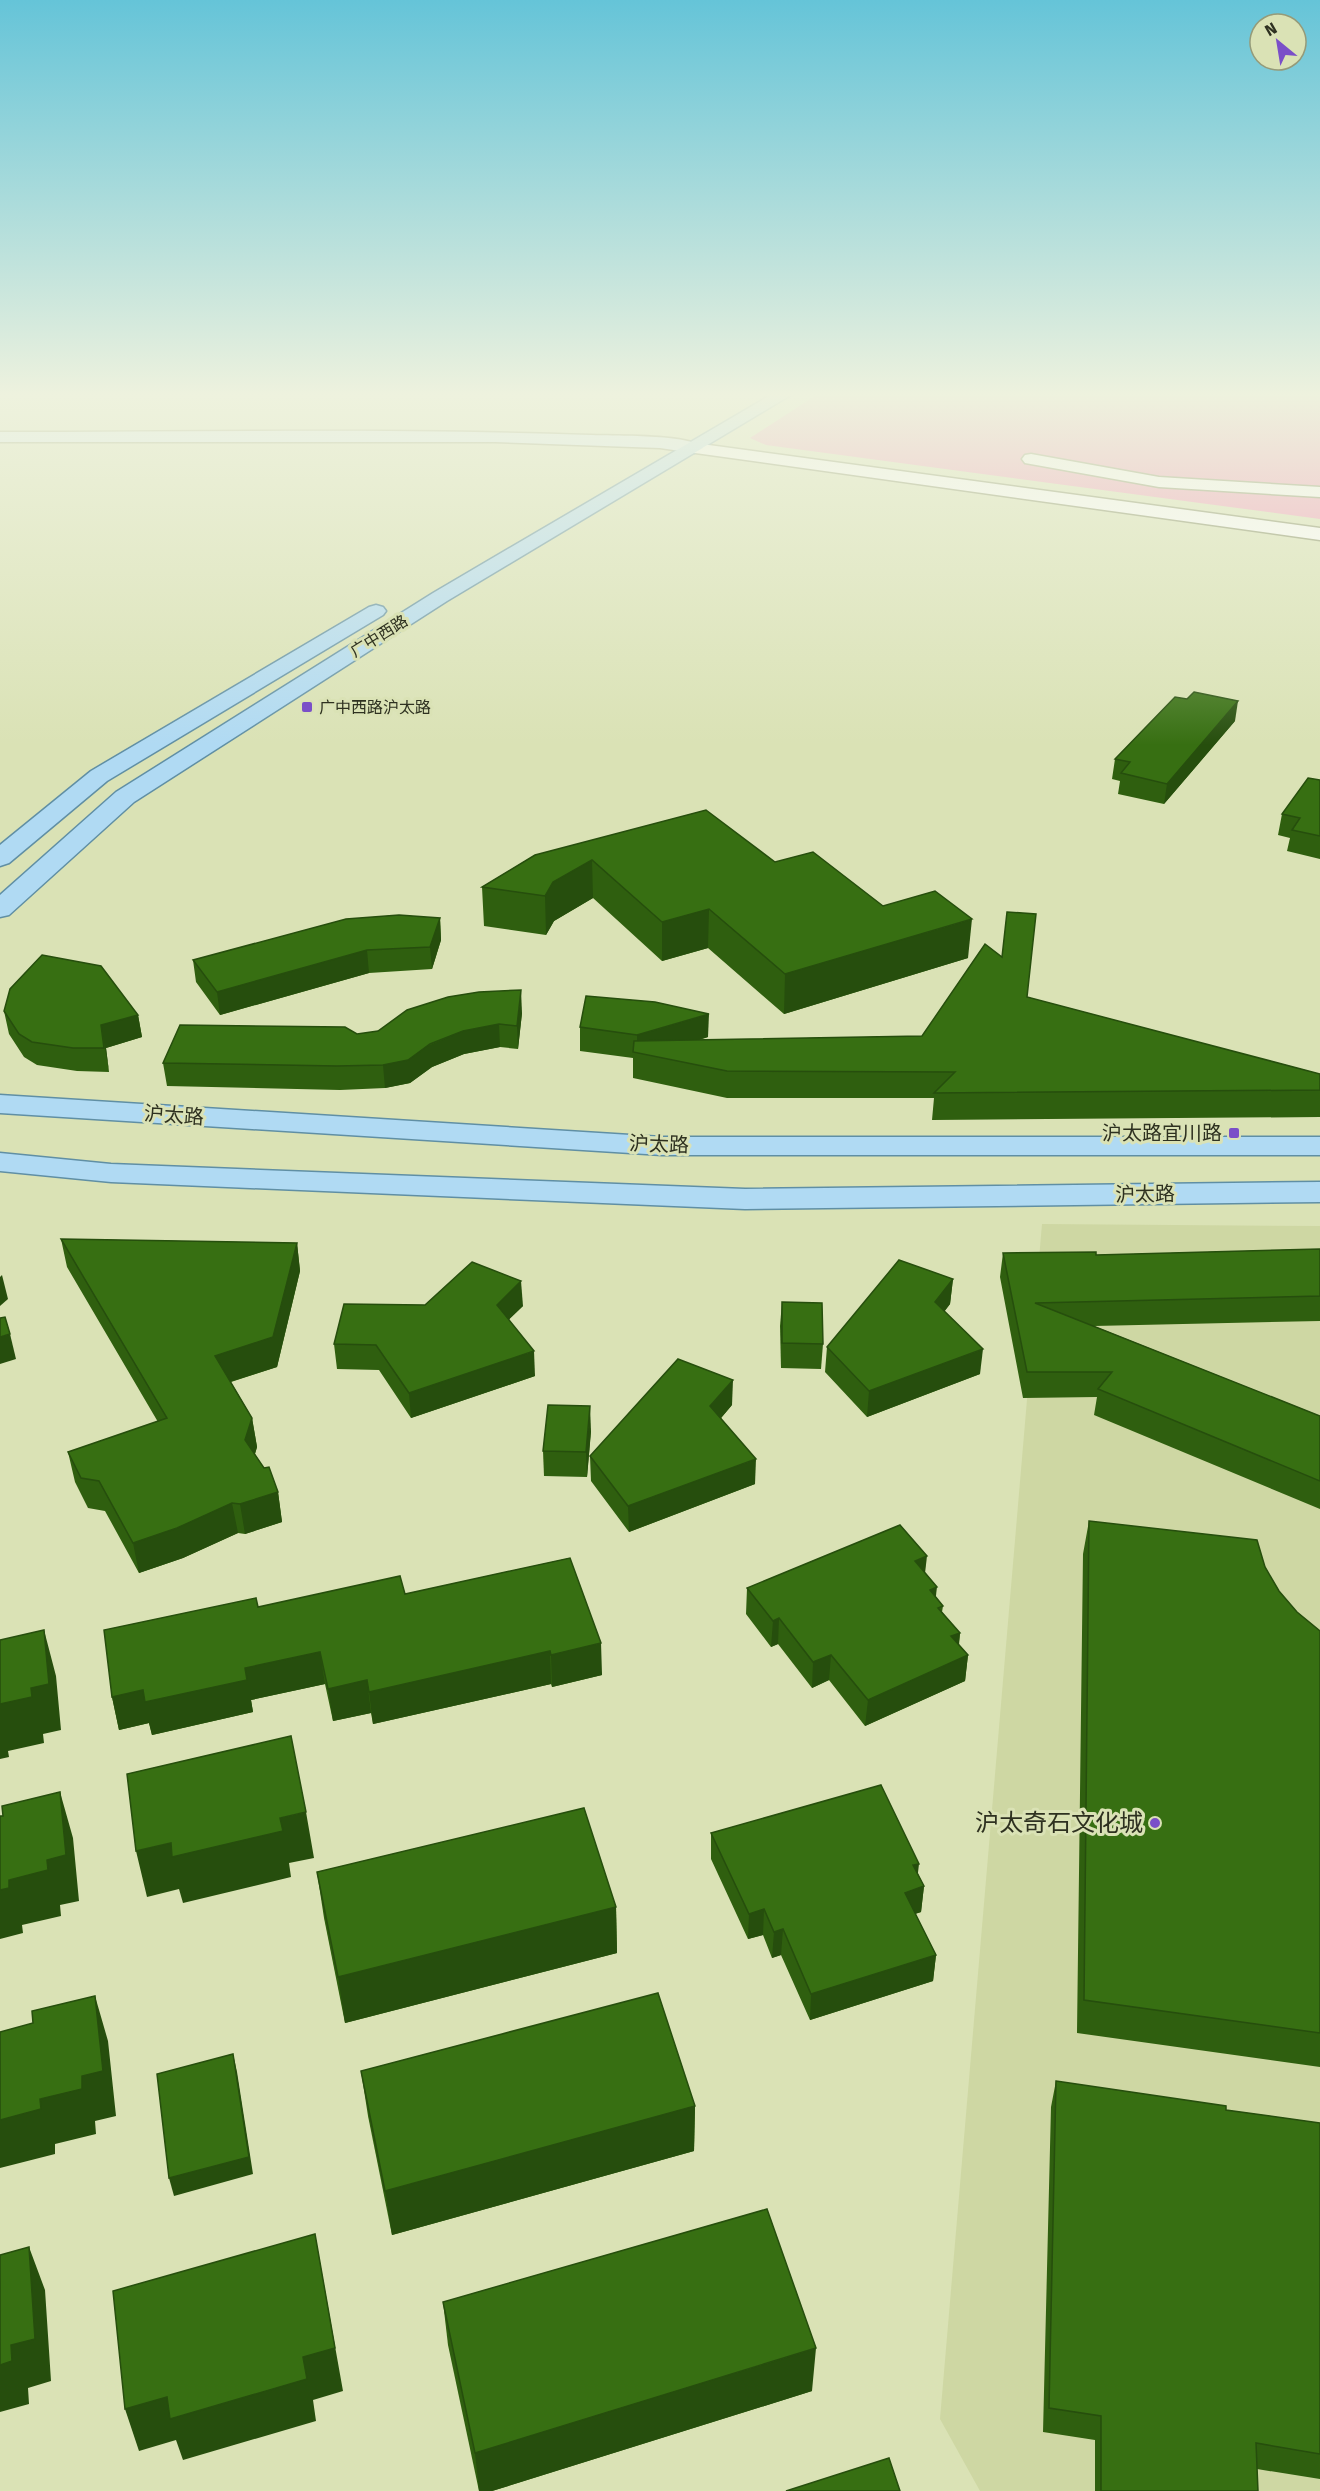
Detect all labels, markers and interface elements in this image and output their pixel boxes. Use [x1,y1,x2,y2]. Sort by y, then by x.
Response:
north arrow [1248,12,1308,72]
text: N [1261,19,1280,40]
street label: 广中西路 [347,611,411,661]
place label: 广中西路沪太路 [319,698,431,717]
marker: 广中西路沪太路 [300,700,314,714]
street label: 沪太路 [143,1101,205,1129]
place label: 沪太路宜川路 [1102,1121,1222,1145]
marker: 沪太路宜川路 [1227,1126,1241,1140]
street label: 沪太路 [629,1131,689,1157]
street label: 沪太路 [1115,1181,1175,1207]
place label: 沪太奇石文化城 [975,1809,1143,1837]
marker: 沪太奇石文化城 [1148,1816,1162,1830]

